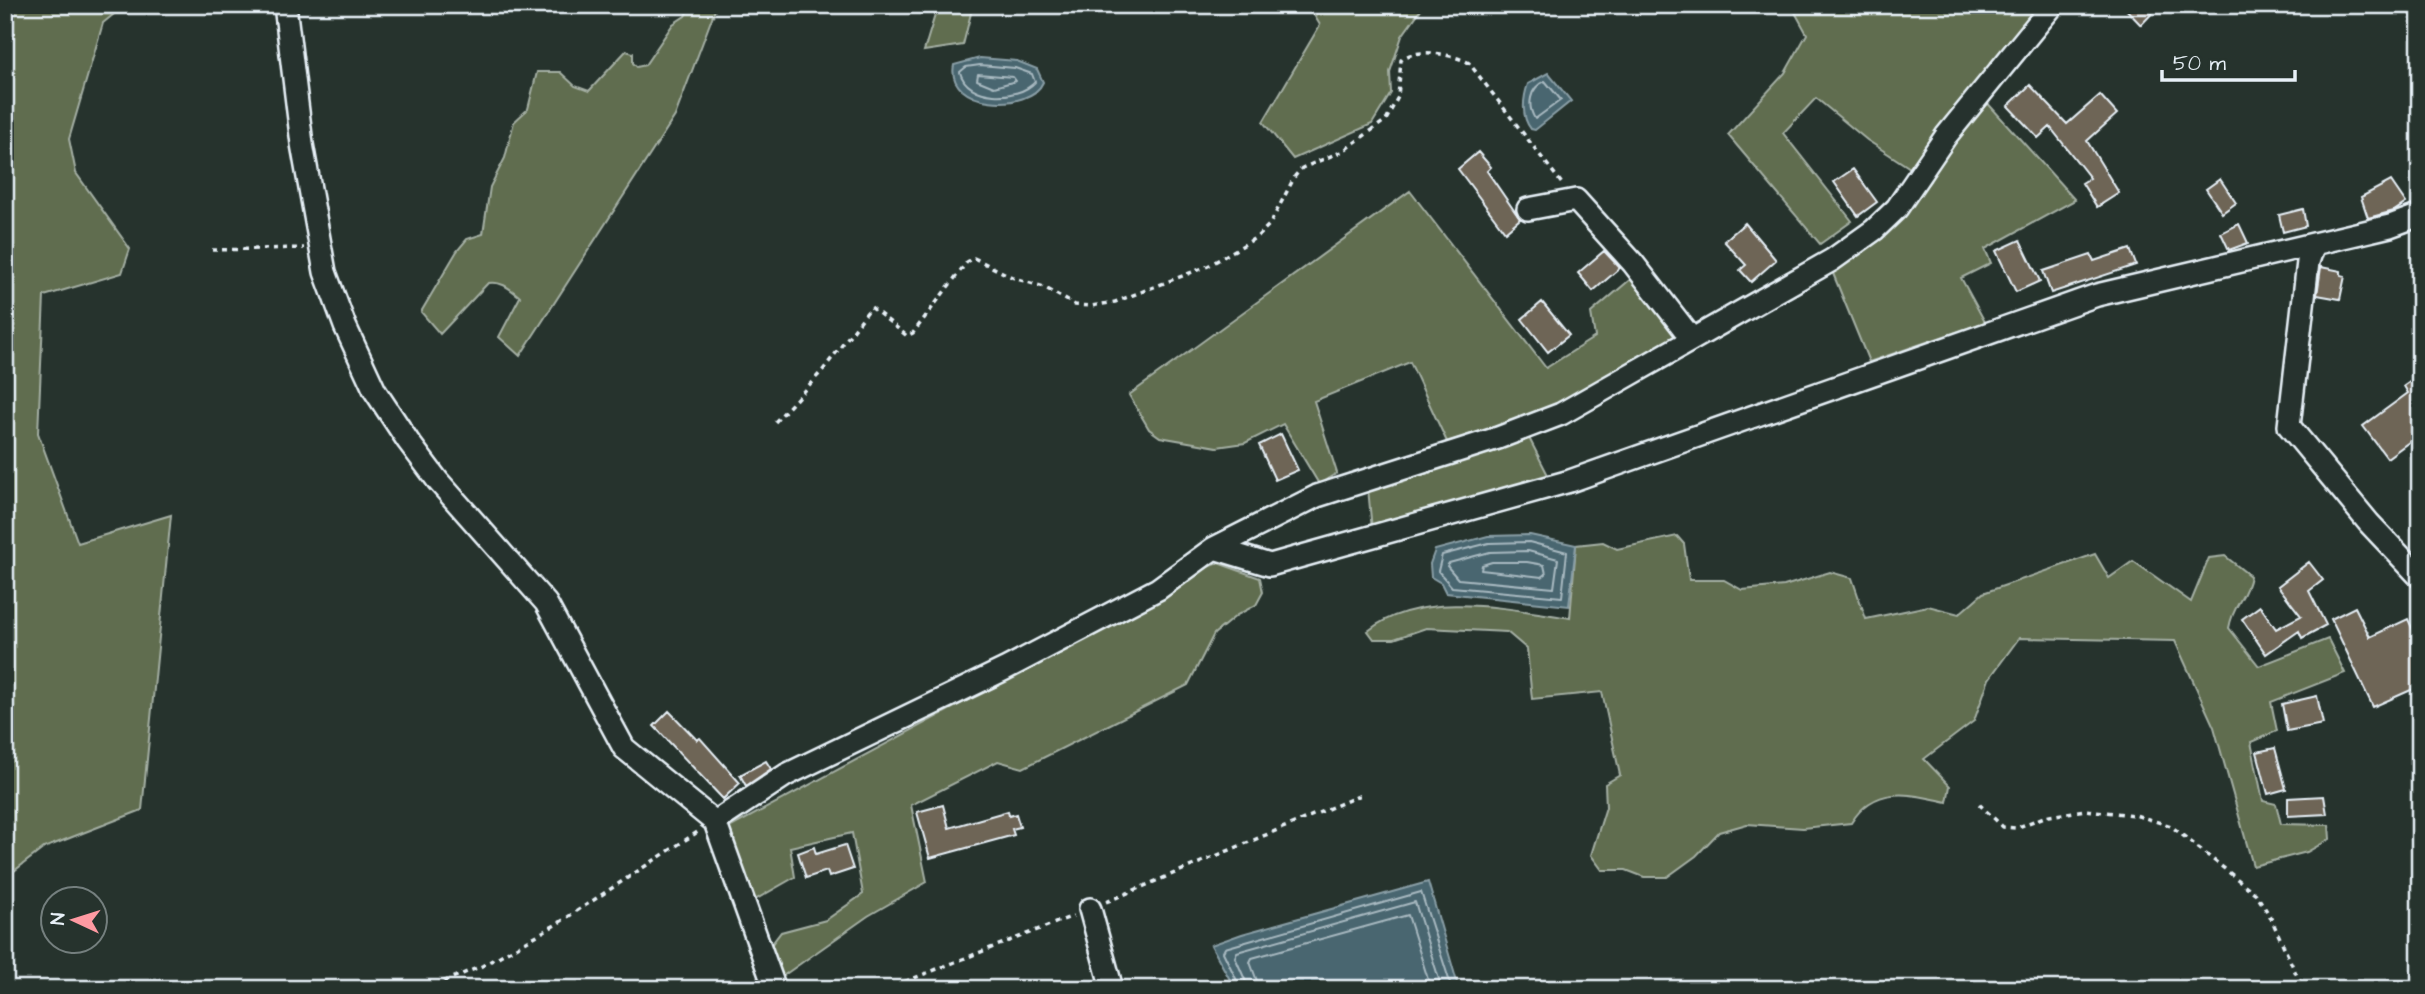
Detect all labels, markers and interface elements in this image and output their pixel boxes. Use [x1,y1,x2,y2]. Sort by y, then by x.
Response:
scale bar [2162,38,2296,82]
text: 50 m [2173,49,2227,78]
north arrow [38,886,108,956]
text: N [45,912,72,926]

